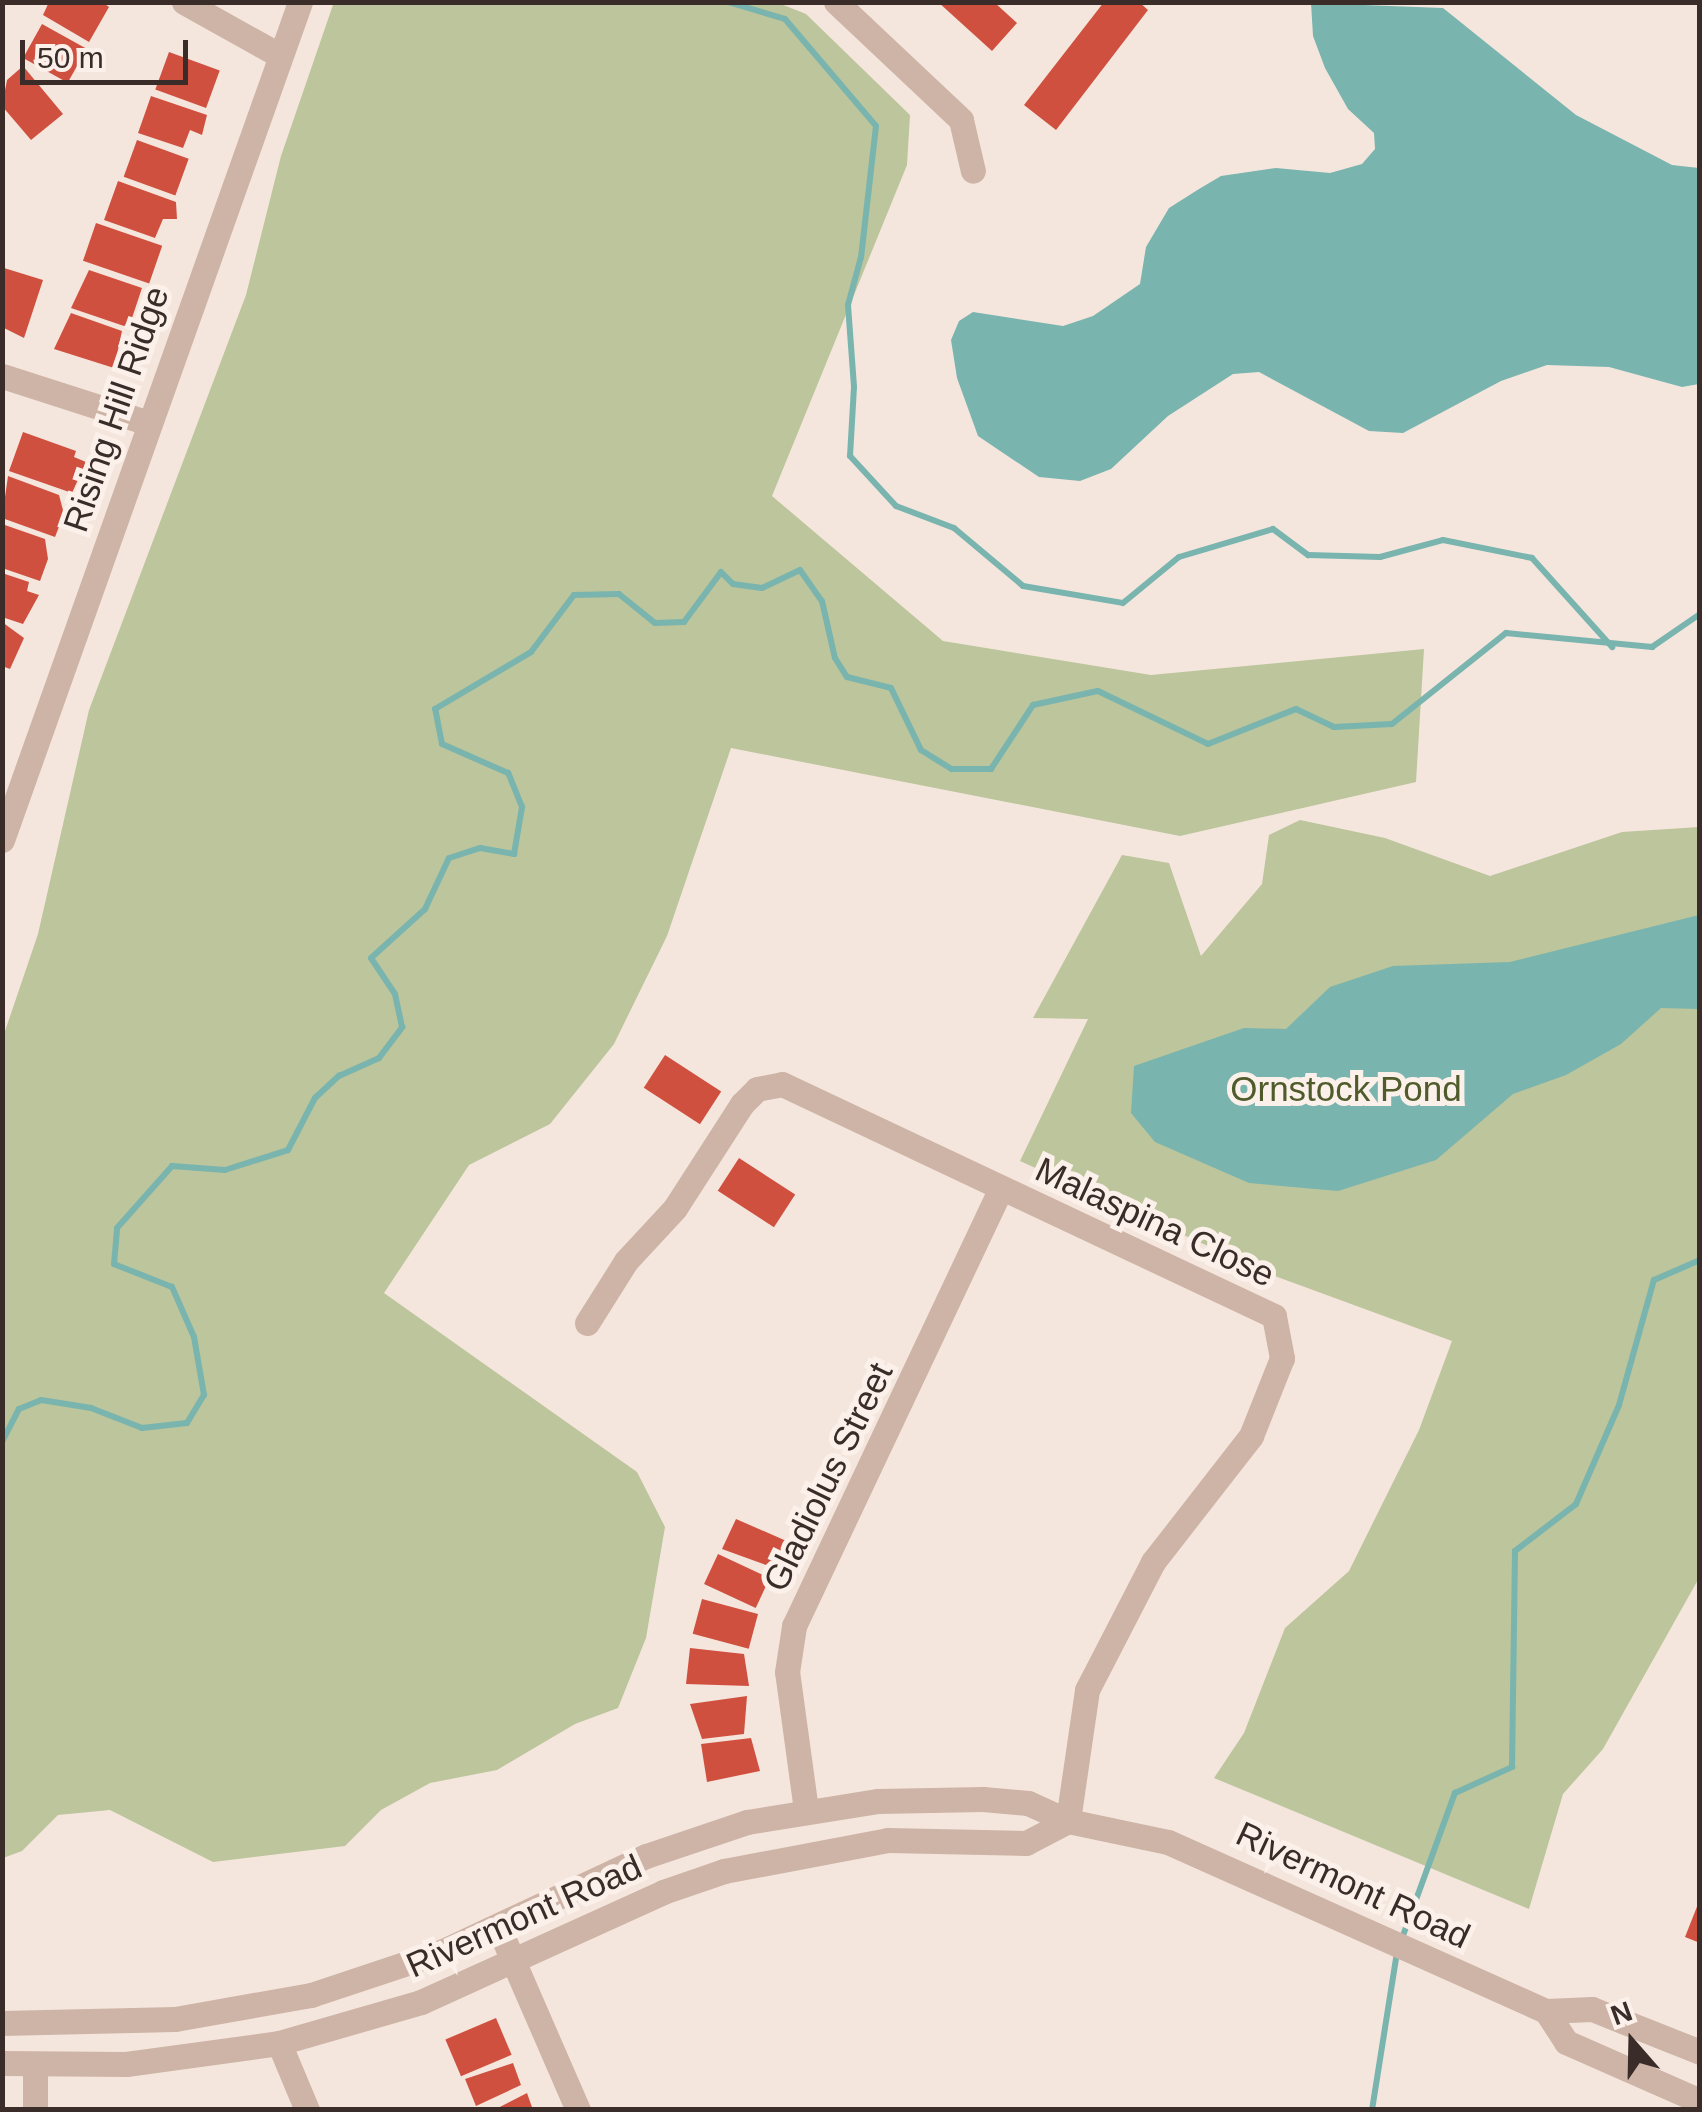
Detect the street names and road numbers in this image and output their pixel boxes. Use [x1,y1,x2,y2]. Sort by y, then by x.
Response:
street label: Rising Hill Ridge [54,281,178,537]
street label: Malaspina Close [1029,1148,1281,1296]
street label: Gladiolus Street [755,1356,901,1598]
street label: Rivermont Road [1230,1813,1476,1957]
street label: Rivermont Road [400,1845,648,1987]

